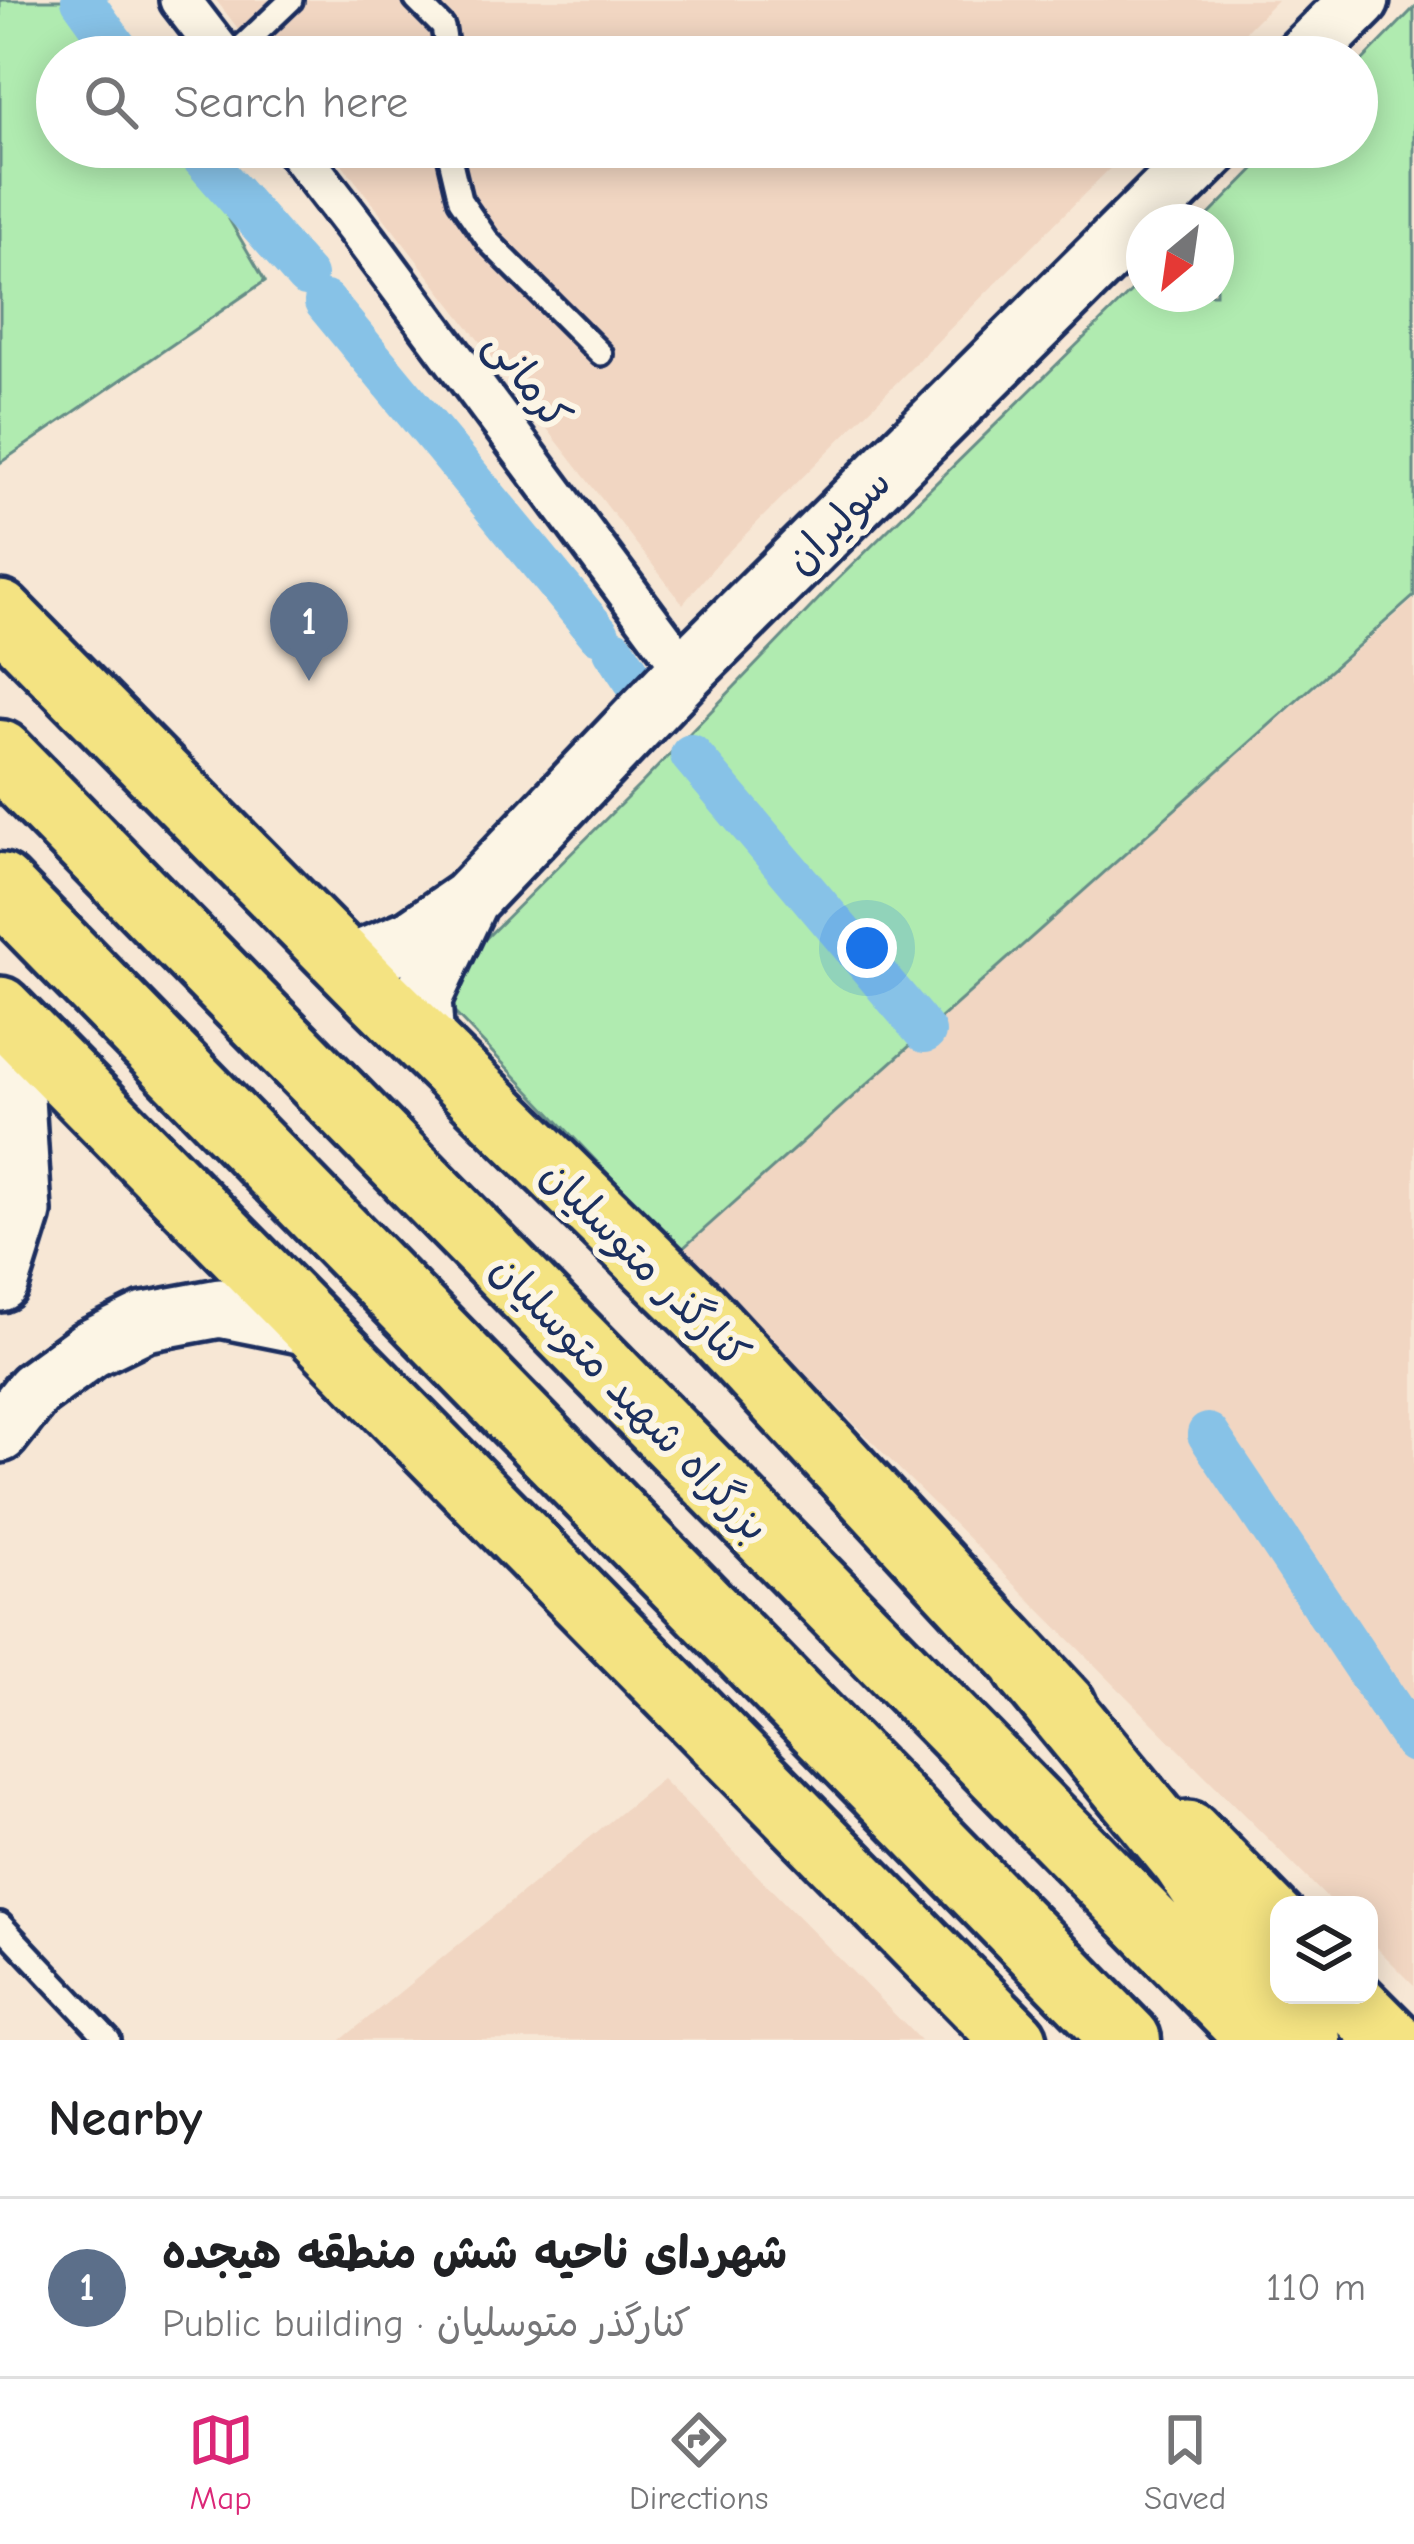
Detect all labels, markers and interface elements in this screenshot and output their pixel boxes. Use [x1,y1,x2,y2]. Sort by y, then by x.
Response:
search box [36,36,1378,168]
icon: search [78,69,144,135]
text: Search here [174,76,408,128]
north arrow [1126,204,1234,312]
street label: کرمانی [473,321,581,440]
street label: سولیران [775,458,901,584]
pin: 1 [270,582,348,681]
your location [837,918,897,978]
street label: کنارگذر متوسلیان [531,1150,759,1378]
street label: بزرگراه شهید متوسلیان [481,1245,779,1551]
map controls [1270,1896,1378,2004]
button: layers [1270,1896,1378,2004]
text: Nearby [48,2089,202,2148]
text: شهردای ناحیه شش منطقه هیجده [162,2227,787,2279]
text: 1 [79,2265,95,2310]
text: 110 m [1266,2265,1366,2310]
text: Public building · کنارگذر متوسلیان [162,2301,691,2346]
tab: Map [188,2407,254,2517]
tab: Directions [629,2407,769,2517]
tab: Saved [1144,2407,1226,2517]

